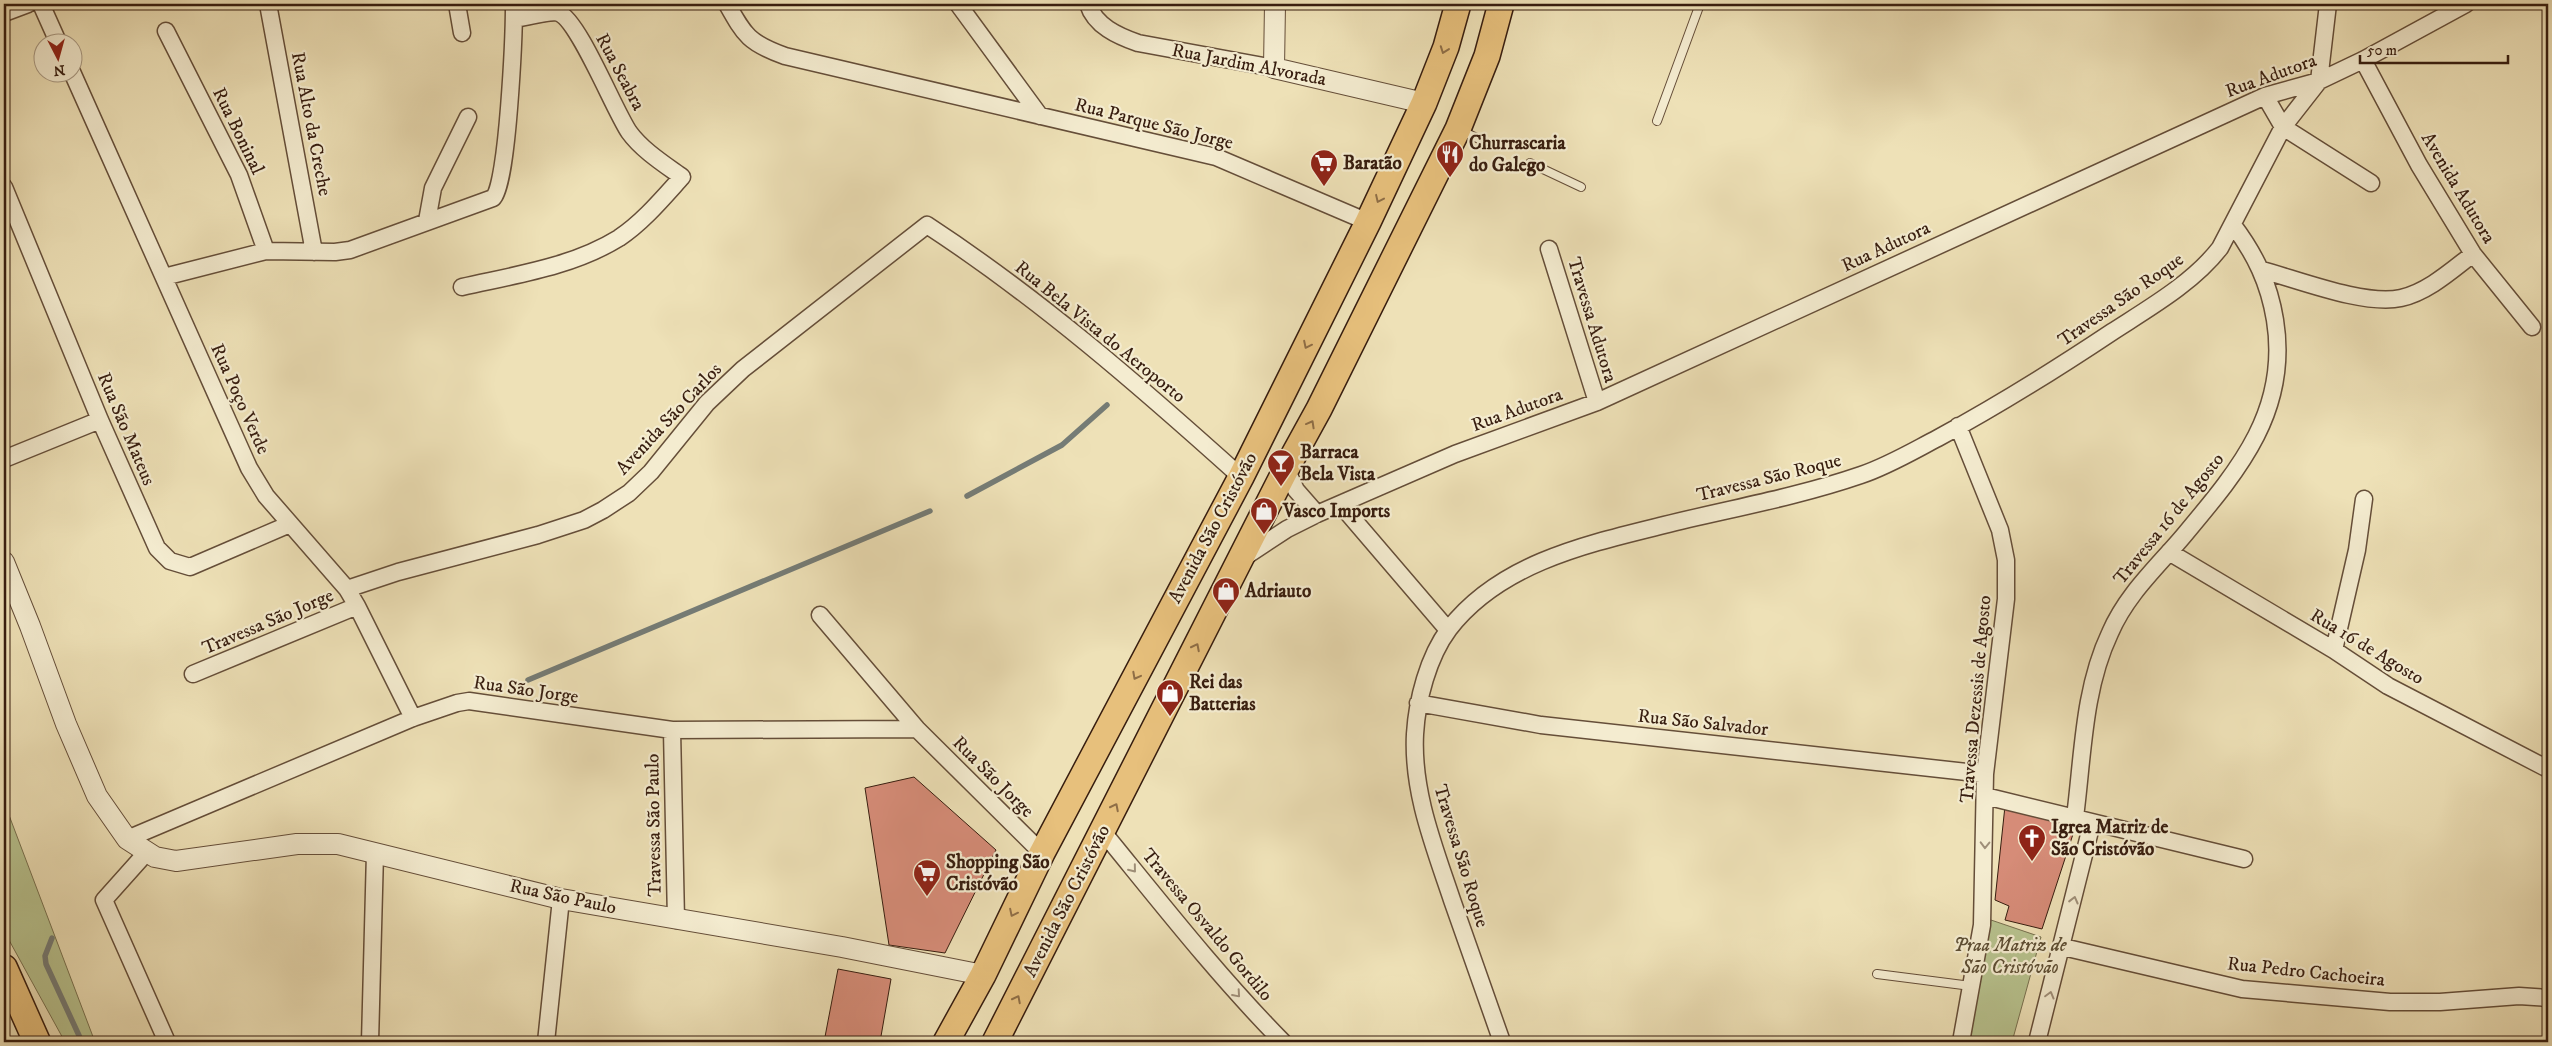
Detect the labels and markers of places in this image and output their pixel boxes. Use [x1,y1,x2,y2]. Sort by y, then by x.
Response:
place label: Churrascaria do Galego [1469,132,1566,177]
restaurant icon: Churrascaria do Galego [1435,139,1465,178]
supermarket icon: Baratão [1309,148,1339,187]
place label: Baratão [1343,152,1402,175]
place label: Barraca Bela Vista [1300,441,1376,486]
bar icon: Barraca Bela Vista [1266,448,1296,487]
shop icon: Vasco Imports [1249,496,1279,535]
place label: Vasco Imports [1282,500,1391,523]
shop icon: Adriauto [1211,576,1241,615]
place label: Adriauto [1244,580,1311,603]
place label: Rei das Batterias [1189,671,1256,716]
shop icon: Rei das Batterias [1155,678,1185,717]
place label: Igrea Matriz de São Cristóvão [2051,816,2168,861]
church icon: Igrea Matriz de São Cristóvão [2017,823,2047,862]
place label: Shopping São Cristóvão [946,851,1050,896]
supermarket icon: Shopping São Cristóvão [912,858,942,897]

